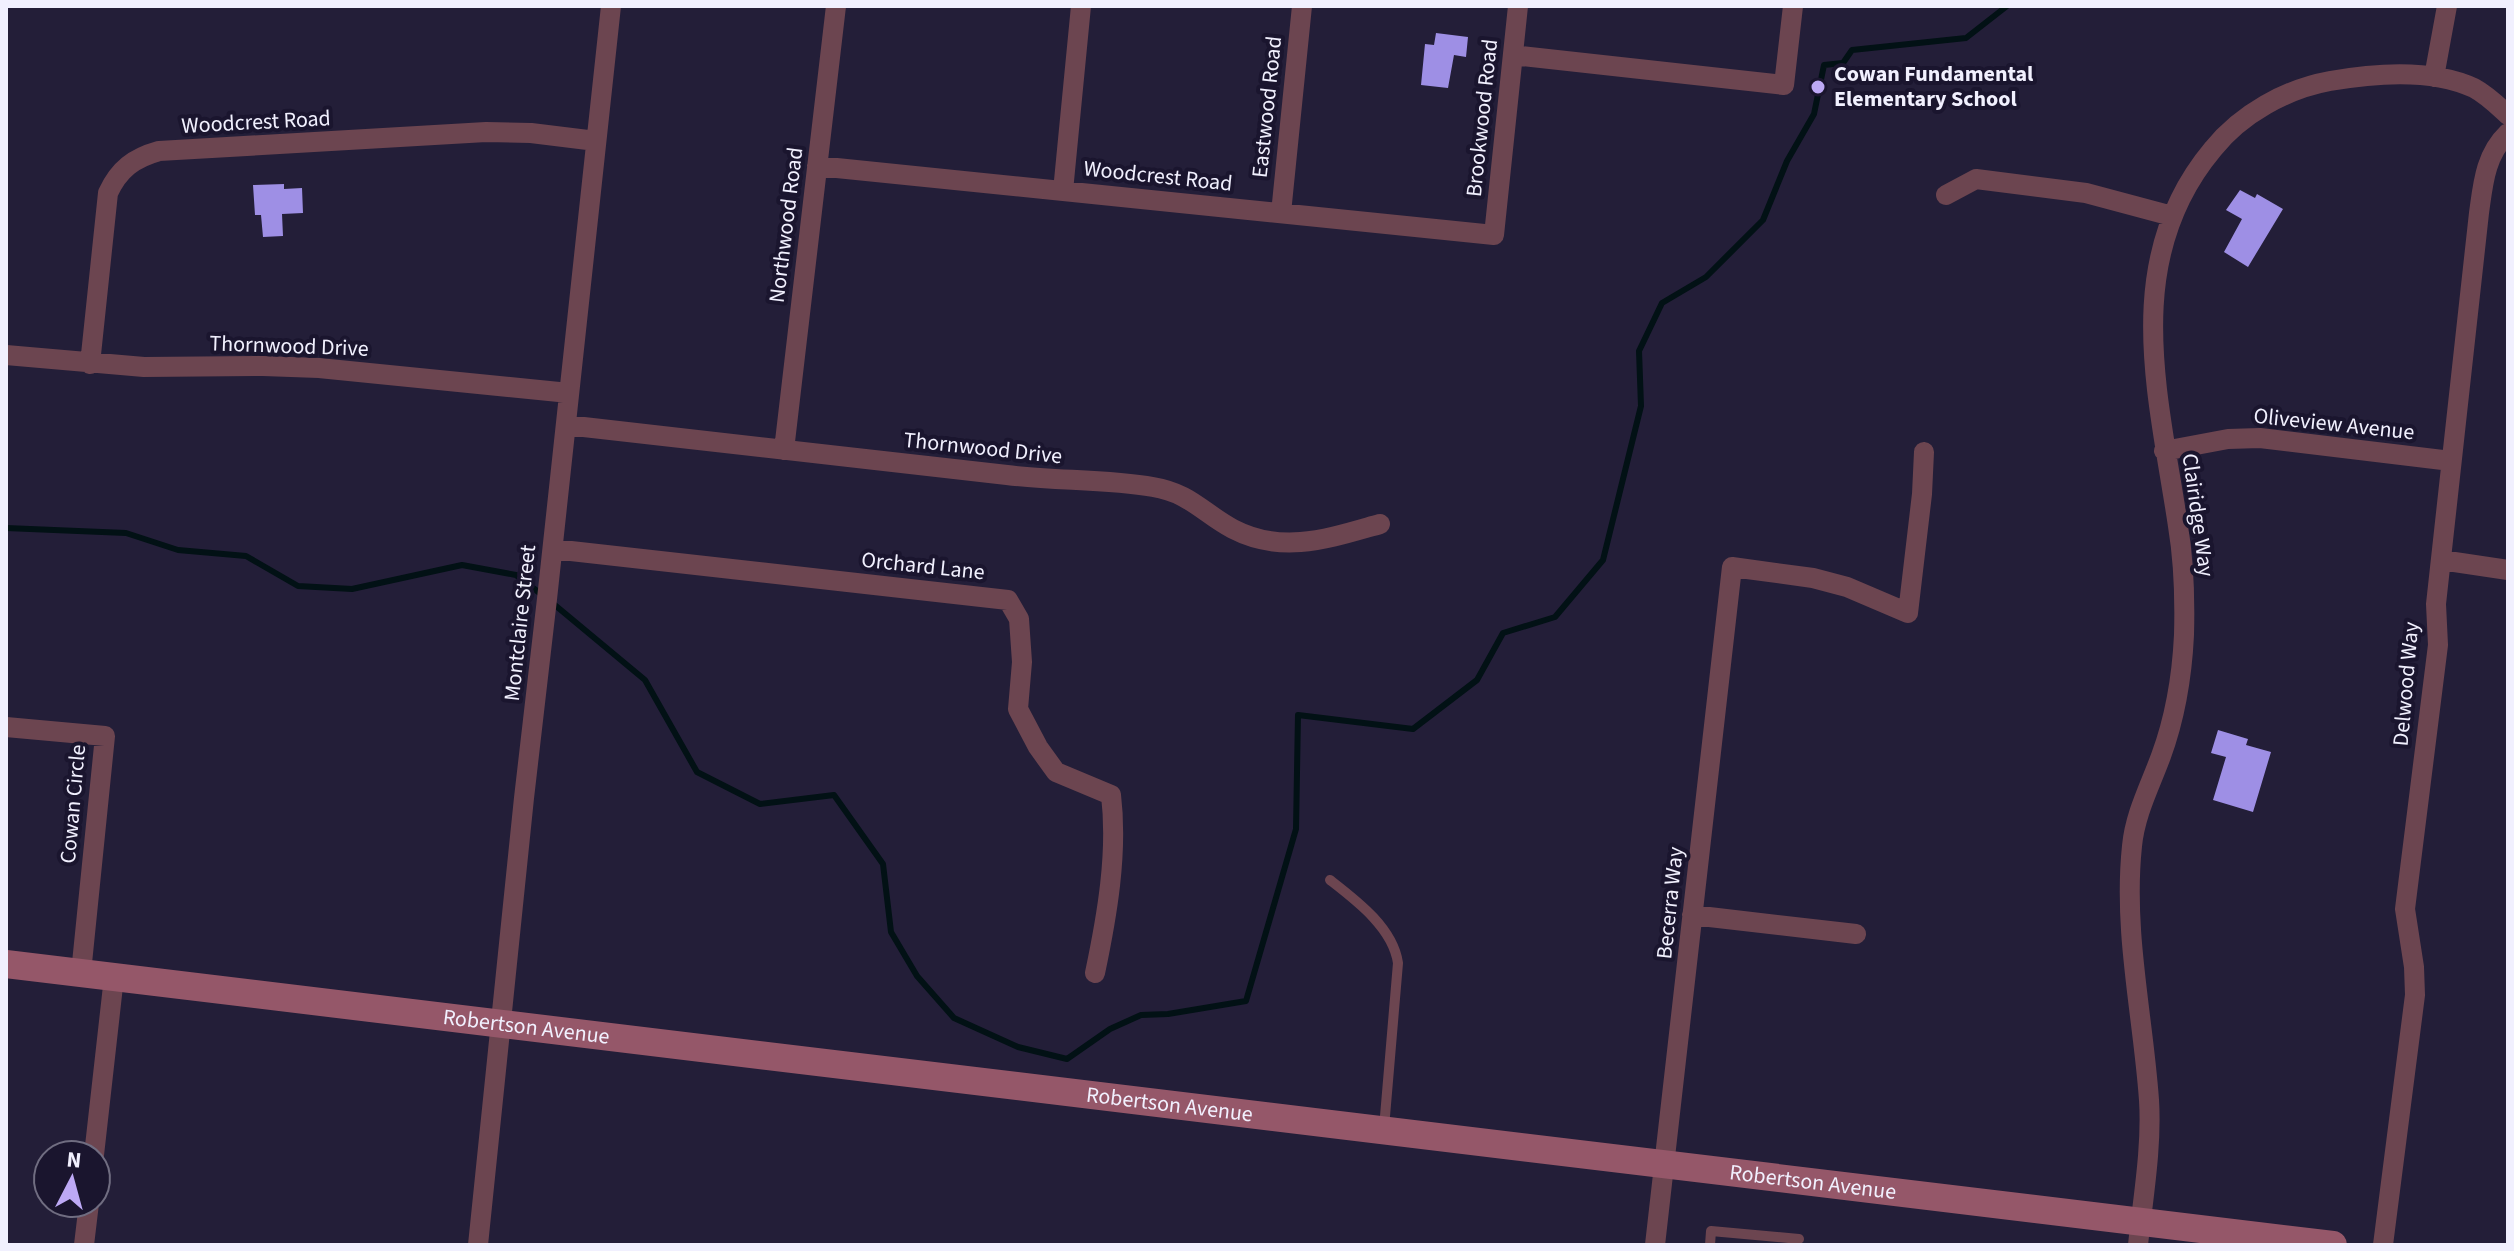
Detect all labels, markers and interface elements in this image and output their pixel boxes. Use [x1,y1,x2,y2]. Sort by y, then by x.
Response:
street label: Eastwood Road [1244,35,1290,179]
street label: Brookwood Road [1458,38,1506,198]
place label: Cowan Fundamental Elementary School [1834,58,2034,115]
marker: Cowan Fundamental Elementary School [1809,78,1827,96]
street label: Woodcrest Road [180,102,332,142]
street label: Northwood Road [761,145,811,305]
street label: Woodcrest Road [1082,152,1234,200]
street label: Thornwood Drive [209,327,369,365]
street label: Oliveview Avenue [2252,400,2416,448]
street label: Thornwood Drive [902,424,1064,472]
street label: Clairidge Way [2174,451,2223,579]
street label: Montclaire Street [496,543,544,703]
street label: Orchard Lane [860,544,986,588]
street label: Delwood Way [2385,620,2427,747]
street label: Cowan Circle [52,743,94,865]
street label: Becerra Way [1648,844,1692,961]
street label: Robertson Avenue [441,1001,611,1053]
street label: Robertson Avenue [1084,1079,1255,1130]
north arrow [32,1139,112,1219]
text: N [65,1143,83,1177]
street label: Robertson Avenue [1728,1156,1898,1208]

